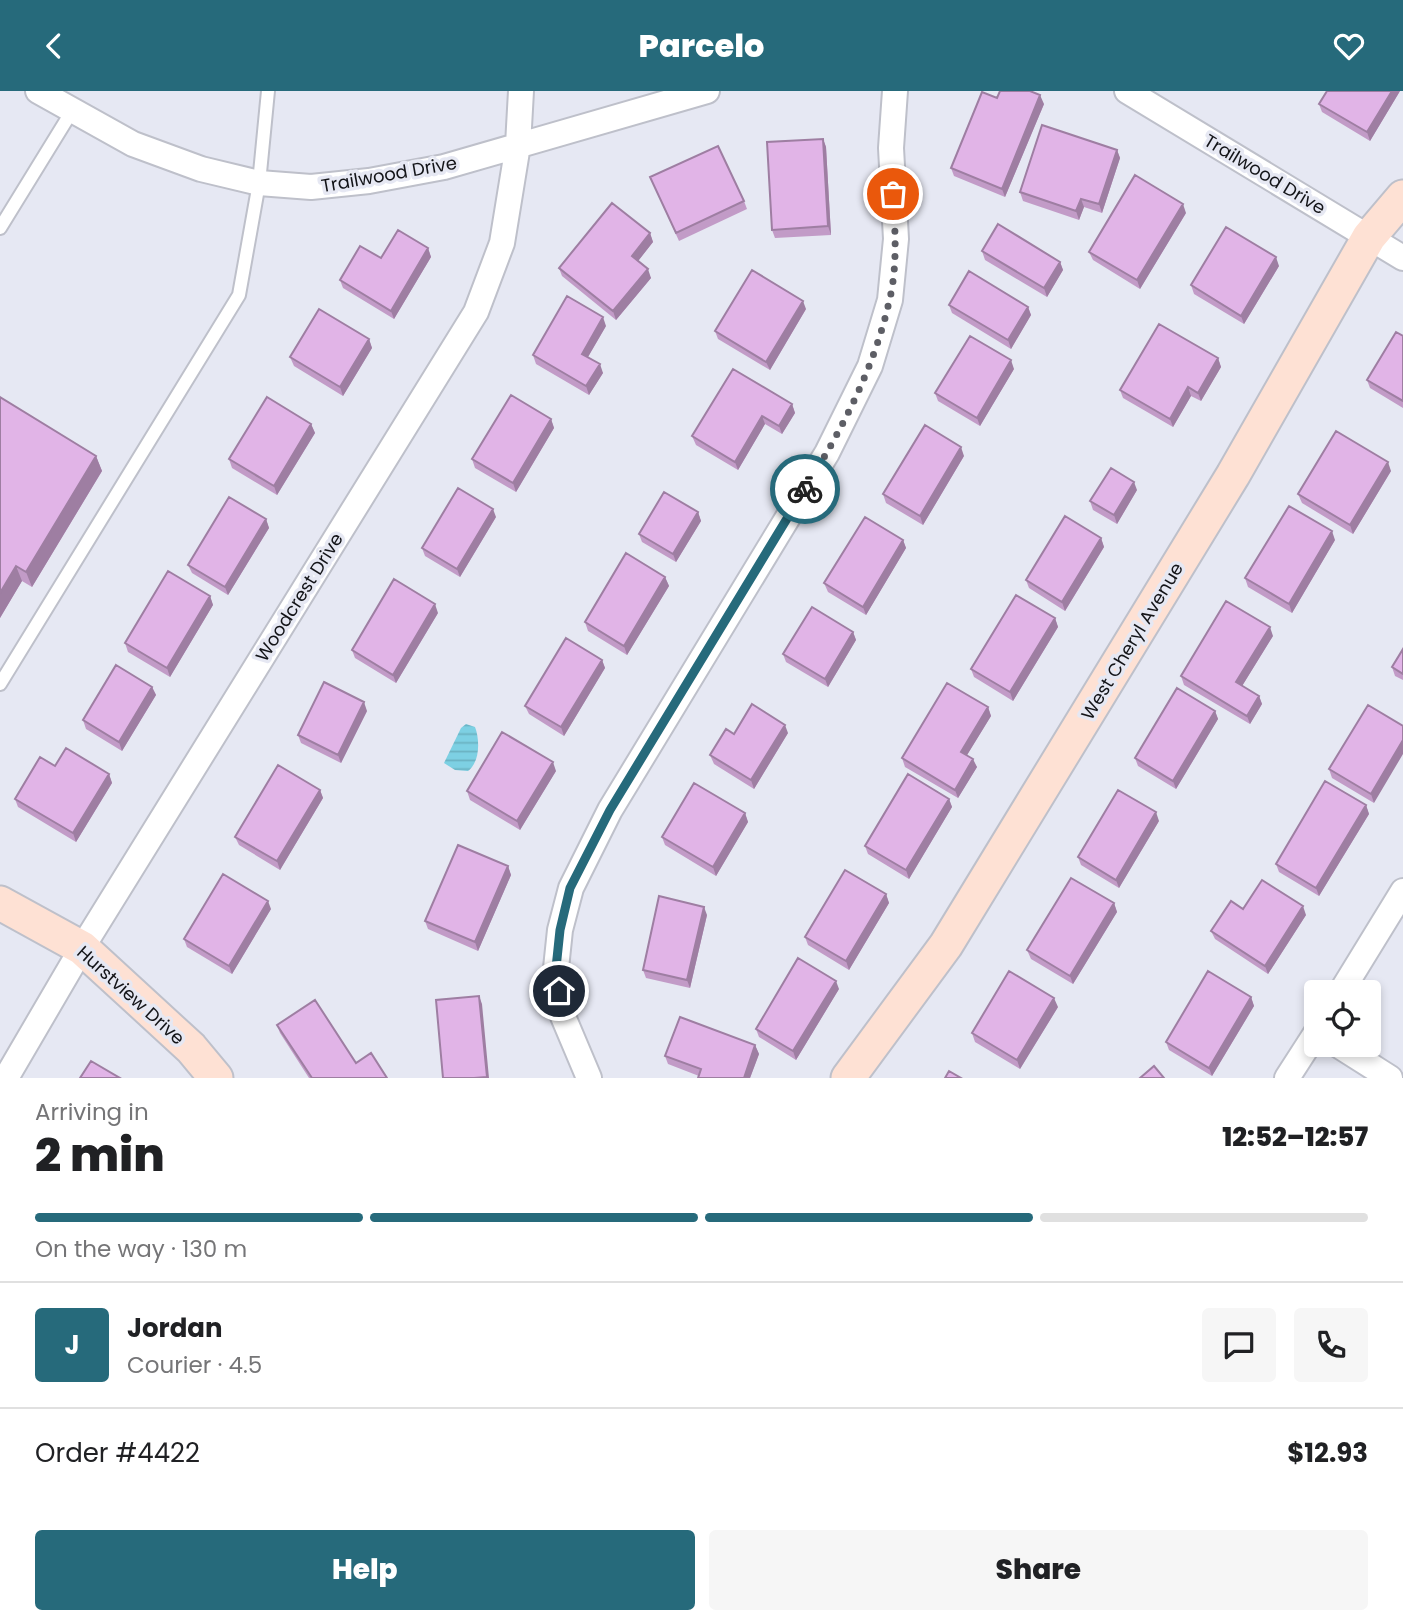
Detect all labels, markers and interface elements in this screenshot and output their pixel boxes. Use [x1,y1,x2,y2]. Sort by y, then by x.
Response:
text: Parcelo [639,23,764,68]
icon: back [35,27,73,65]
icon: heart [1330,27,1368,65]
street label: Trailwood Drive [1200,128,1330,220]
street label: Trailwood Drive [319,150,459,198]
pin [863,164,923,224]
icon: bag [874,175,912,213]
courier [770,454,840,524]
icon: bike [786,470,824,508]
street label: Woodcrest Drive [249,528,349,666]
street label: West Cheryl Avenue [1075,558,1189,724]
street label: Hurstview Drive [72,940,190,1050]
pin [529,961,589,1021]
icon: home [540,972,578,1010]
map controls [1304,980,1381,1057]
button: locate [1304,980,1381,1057]
text: Arriving in [35,1096,149,1128]
text: 12:52–12:57 [1222,1119,1368,1155]
text: 2 min [35,1123,165,1187]
text: On the way · 130 m [35,1233,247,1265]
button: chat [1202,1308,1276,1382]
button: phone [1294,1308,1368,1382]
text: Jordan [127,1310,223,1346]
text: J [64,1327,80,1363]
text: Courier · 4.5 [127,1349,262,1381]
text: Order #4422 [35,1435,200,1471]
text: $12.93 [1287,1435,1368,1471]
button: Help [35,1530,695,1610]
button: Share [709,1530,1368,1610]

